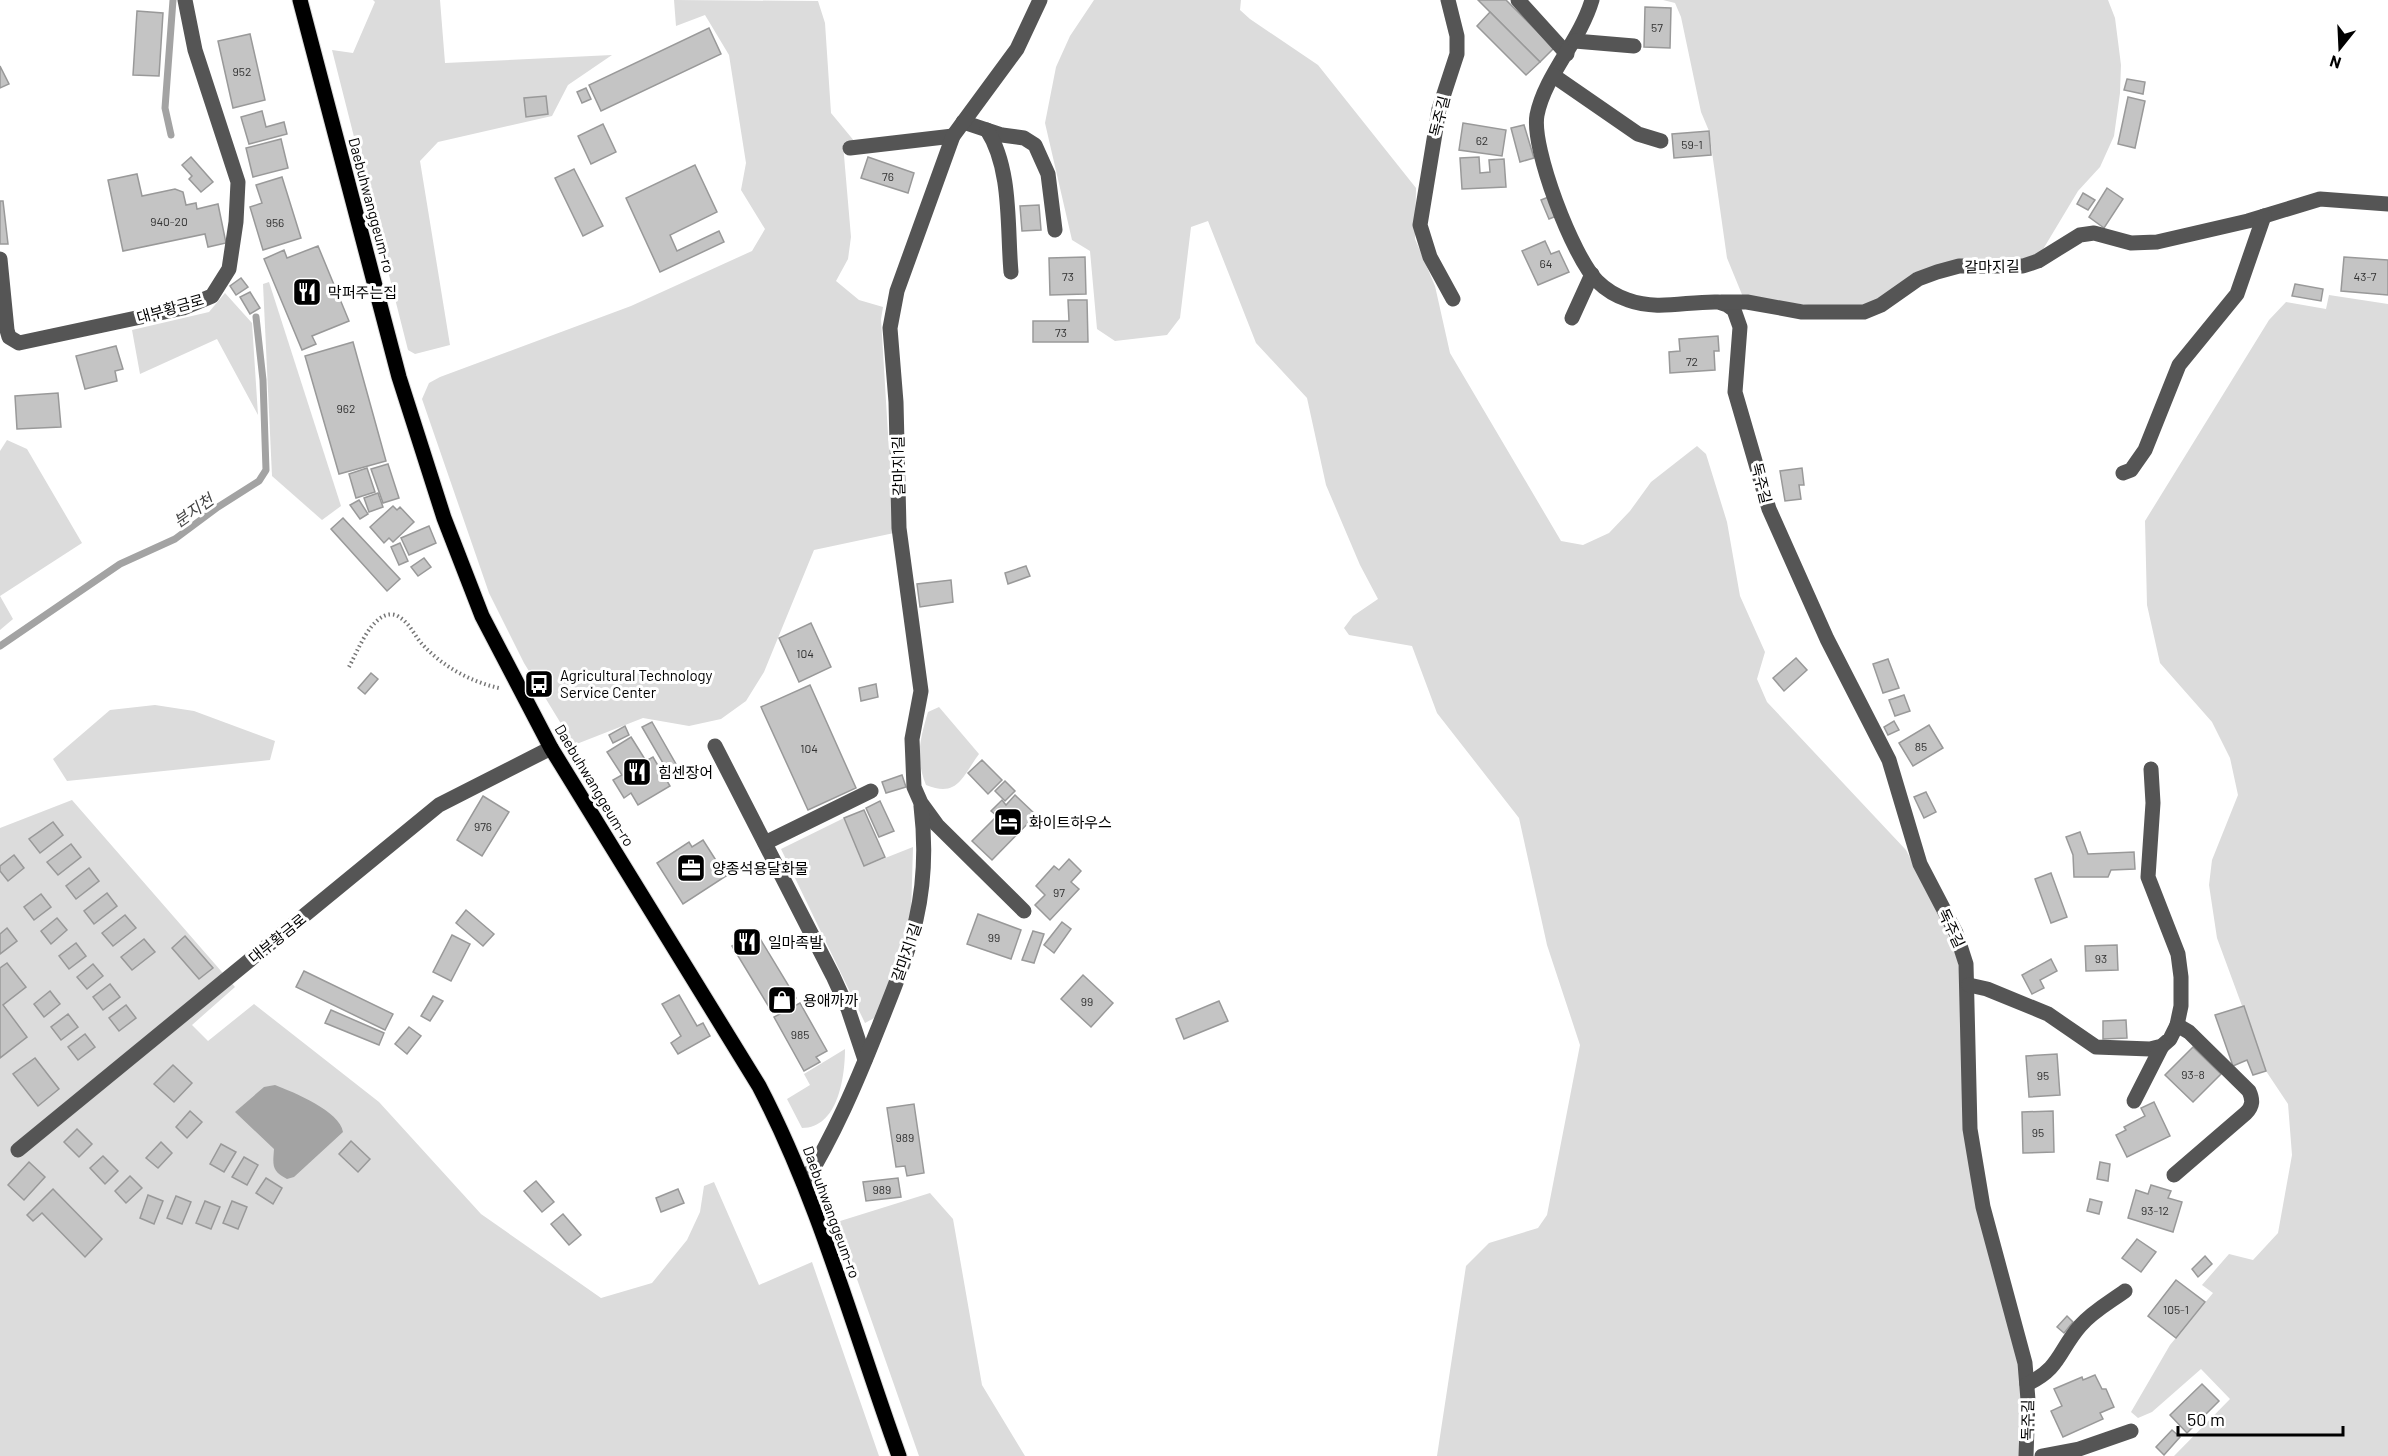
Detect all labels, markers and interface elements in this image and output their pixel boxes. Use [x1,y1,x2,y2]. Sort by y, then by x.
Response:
north arrow [2310,18,2370,78]
house number: 57 [1651,20,1663,34]
text: N [2327,52,2343,73]
house number: 952 [233,64,251,78]
street label: 독주길 [1425,94,1453,138]
house number: 62 [1476,133,1488,147]
street label: Daebuhwanggeum-ro [345,135,399,275]
house number: 59-1 [1681,137,1703,151]
house number: 76 [882,169,894,183]
house number: 940-20 [150,214,188,228]
house number: 956 [266,215,284,229]
house number: 64 [1540,256,1552,270]
street label: 갈마지길 [1964,257,2020,275]
house number: 73 [1062,269,1074,283]
house number: 43-7 [2354,269,2377,283]
restaurant icon: 막퍼주는집 [291,276,323,308]
place label: 막퍼주는집 [328,283,397,301]
street label: 대부황금로 [134,290,206,326]
house number: 73 [1055,325,1067,339]
house number: 72 [1686,354,1698,368]
house number: 962 [337,401,355,415]
street label: 갈마지1길 [888,436,908,496]
street label: 독주길 [1748,461,1776,505]
water label: 분지천 [169,488,218,530]
house number: 104 [796,646,814,660]
place label: Agricultural Technology Service Center [560,666,713,701]
bus stop icon: Agricultural Technology Service Center [523,668,555,700]
street label: Daebuhwanggeum-ro [551,721,639,849]
house number: 85 [1915,739,1927,753]
house number: 104 [800,741,818,755]
restaurant icon: 힘센장어 [621,756,653,788]
place label: 힘센장어 [658,763,713,781]
hotel icon: 화이트하우스 [992,806,1024,838]
place label: 화이트하우스 [1029,813,1112,831]
house number: 976 [474,819,492,833]
office icon: 양종석용달화물 [675,852,707,884]
place label: 양종석용달화물 [712,859,809,877]
house number: 97 [1053,885,1065,899]
street label: 독주길 [1935,905,1969,951]
street label: 대부황금로 [245,909,309,967]
street label: 갈마지1길 [888,920,924,984]
restaurant icon: 일마족발 [731,926,763,958]
house number: 99 [988,930,1000,944]
place label: 일마족발 [768,933,823,951]
house number: 93 [2095,951,2107,965]
shop icon: 용애까까 [766,984,798,1016]
place label: 용애까까 [803,991,858,1009]
house number: 99 [1081,994,1093,1008]
house number: 985 [791,1027,809,1041]
house number: 93-8 [2181,1067,2205,1081]
house number: 95 [2037,1068,2049,1082]
house number: 95 [2032,1125,2044,1139]
house number: 989 [896,1130,914,1144]
street label: Daebuhwanggeum-ro [800,1143,864,1281]
house number: 989 [873,1182,891,1196]
house number: 93-12 [2141,1203,2169,1217]
house number: 105-1 [2163,1302,2189,1316]
street label: 독주길 [2018,1399,2036,1441]
scale bar [2178,1399,2343,1437]
text: 50 m [2187,1408,2225,1430]

